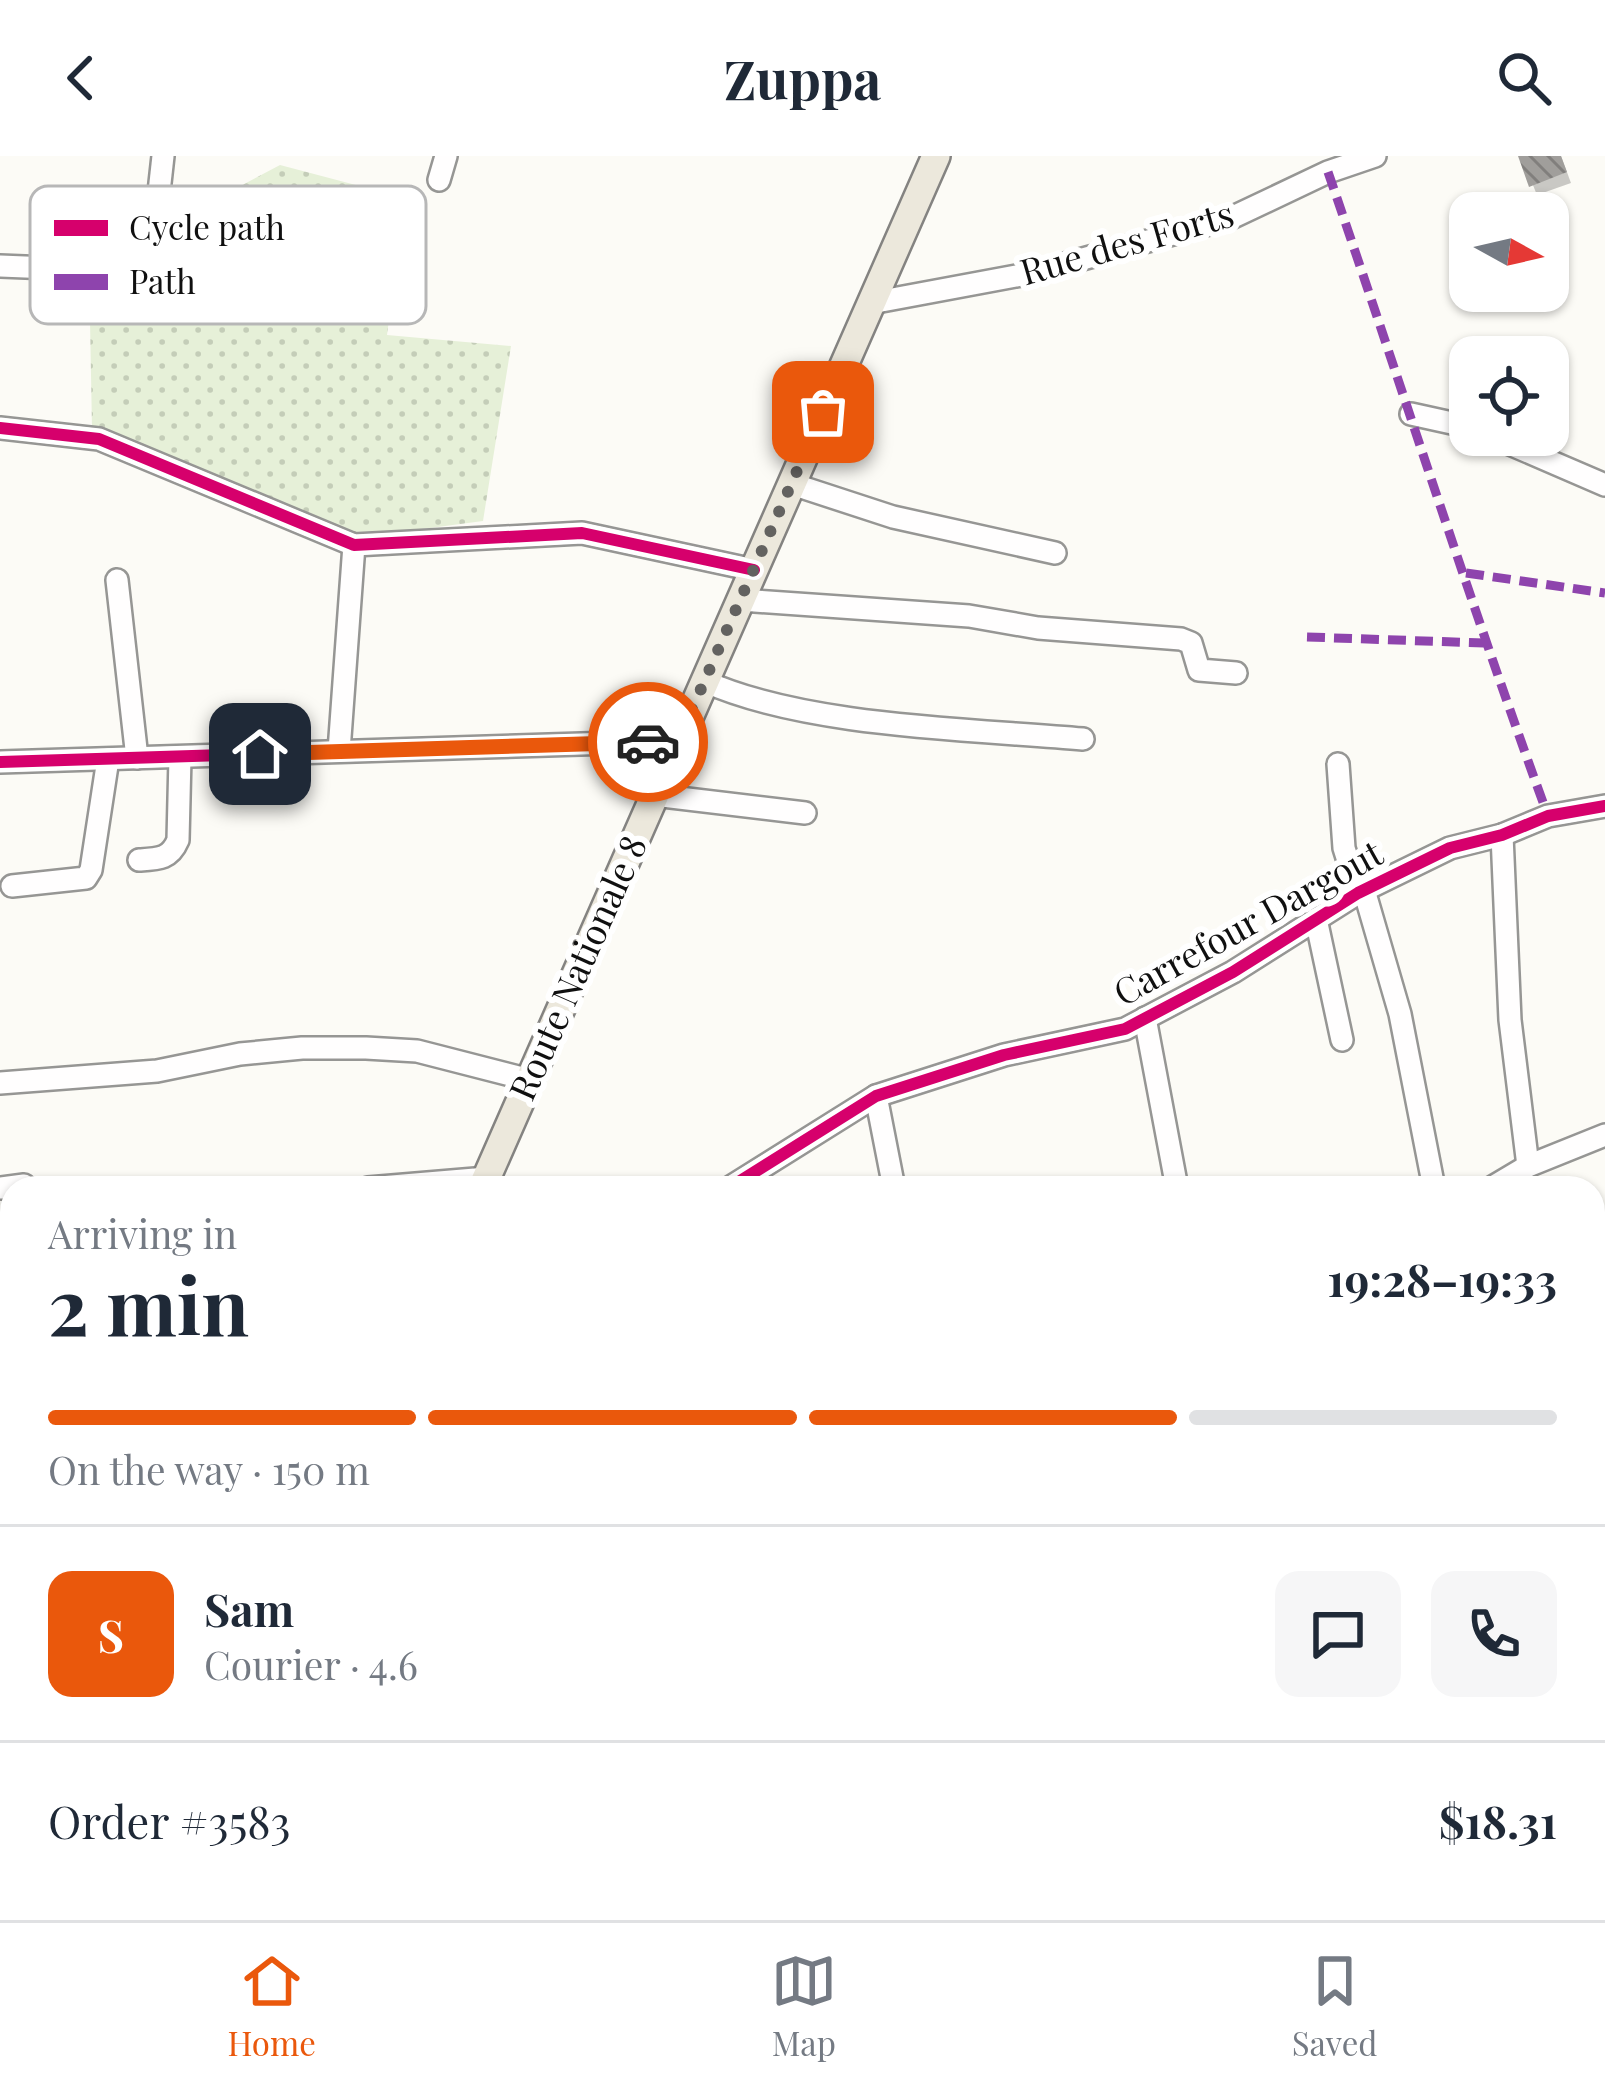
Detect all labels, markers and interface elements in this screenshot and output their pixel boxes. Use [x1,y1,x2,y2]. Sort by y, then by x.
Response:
text: Zuppa [724,42,881,114]
icon: back [48,45,114,111]
icon: search [1491,45,1557,111]
legend [30,186,426,324]
street label: Rue des Forts [1014,188,1239,294]
north arrow [1449,192,1569,312]
map controls [1449,192,1569,456]
text: Cycle path [129,204,285,248]
text: Path [129,258,196,302]
button: locate [1449,336,1569,456]
pin [772,361,874,463]
icon: bag [790,379,856,445]
courier [588,682,708,802]
pin [209,703,311,805]
icon: car [615,709,681,775]
icon: home [227,721,293,787]
street label: Route Nationale 8 [496,827,656,1107]
street label: Carrefour Dargout [1104,827,1391,1015]
text: Arriving in [48,1207,237,1259]
text: 19:28–19:33 [1327,1248,1557,1308]
text: 2 min [48,1252,249,1356]
text: On the way · 150 m [48,1443,370,1495]
button: chat [1275,1571,1401,1697]
button: phone [1431,1571,1557,1697]
text: Sam [204,1578,294,1638]
text: S [98,1604,124,1664]
text: Courier · 4.6 [204,1638,418,1690]
text: Order #3583 [48,1790,291,1850]
text: $18.31 [1439,1790,1557,1850]
tab: Home [227,1948,316,2064]
tab: Map [771,1948,837,2064]
tab: Saved [1292,1948,1378,2064]

